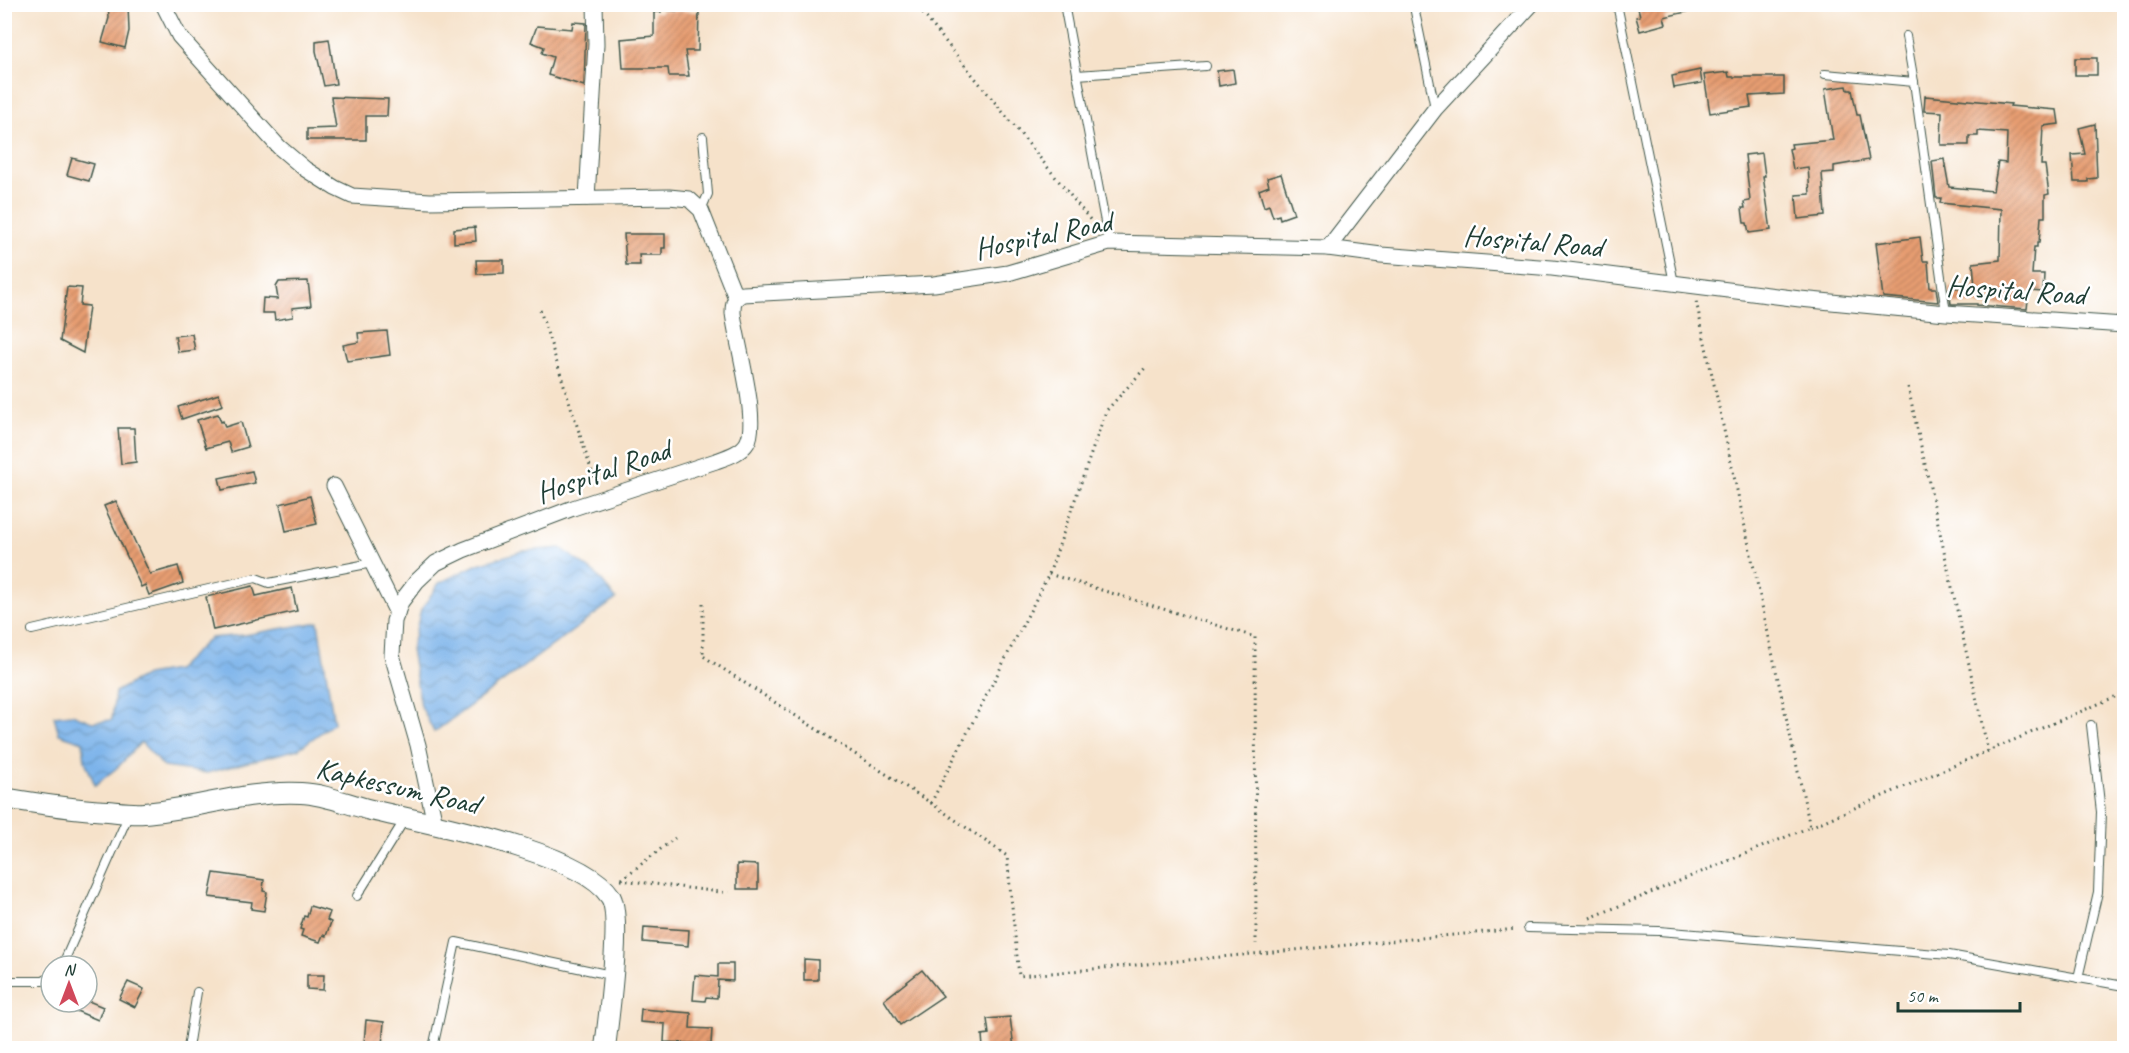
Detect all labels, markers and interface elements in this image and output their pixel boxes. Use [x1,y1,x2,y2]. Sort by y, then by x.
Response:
street label: Hospital Road [971,201,1119,268]
street label: Hospital Road [1462,216,1608,266]
street label: Hospital Road [1945,266,2091,314]
street label: Hospital Road [531,429,679,512]
street label: Kapkessum Road [313,749,487,824]
north arrow [39,954,99,1014]
text: N [64,960,77,980]
scale bar [1898,975,2020,1013]
text: 50 m [1907,985,1940,1007]

